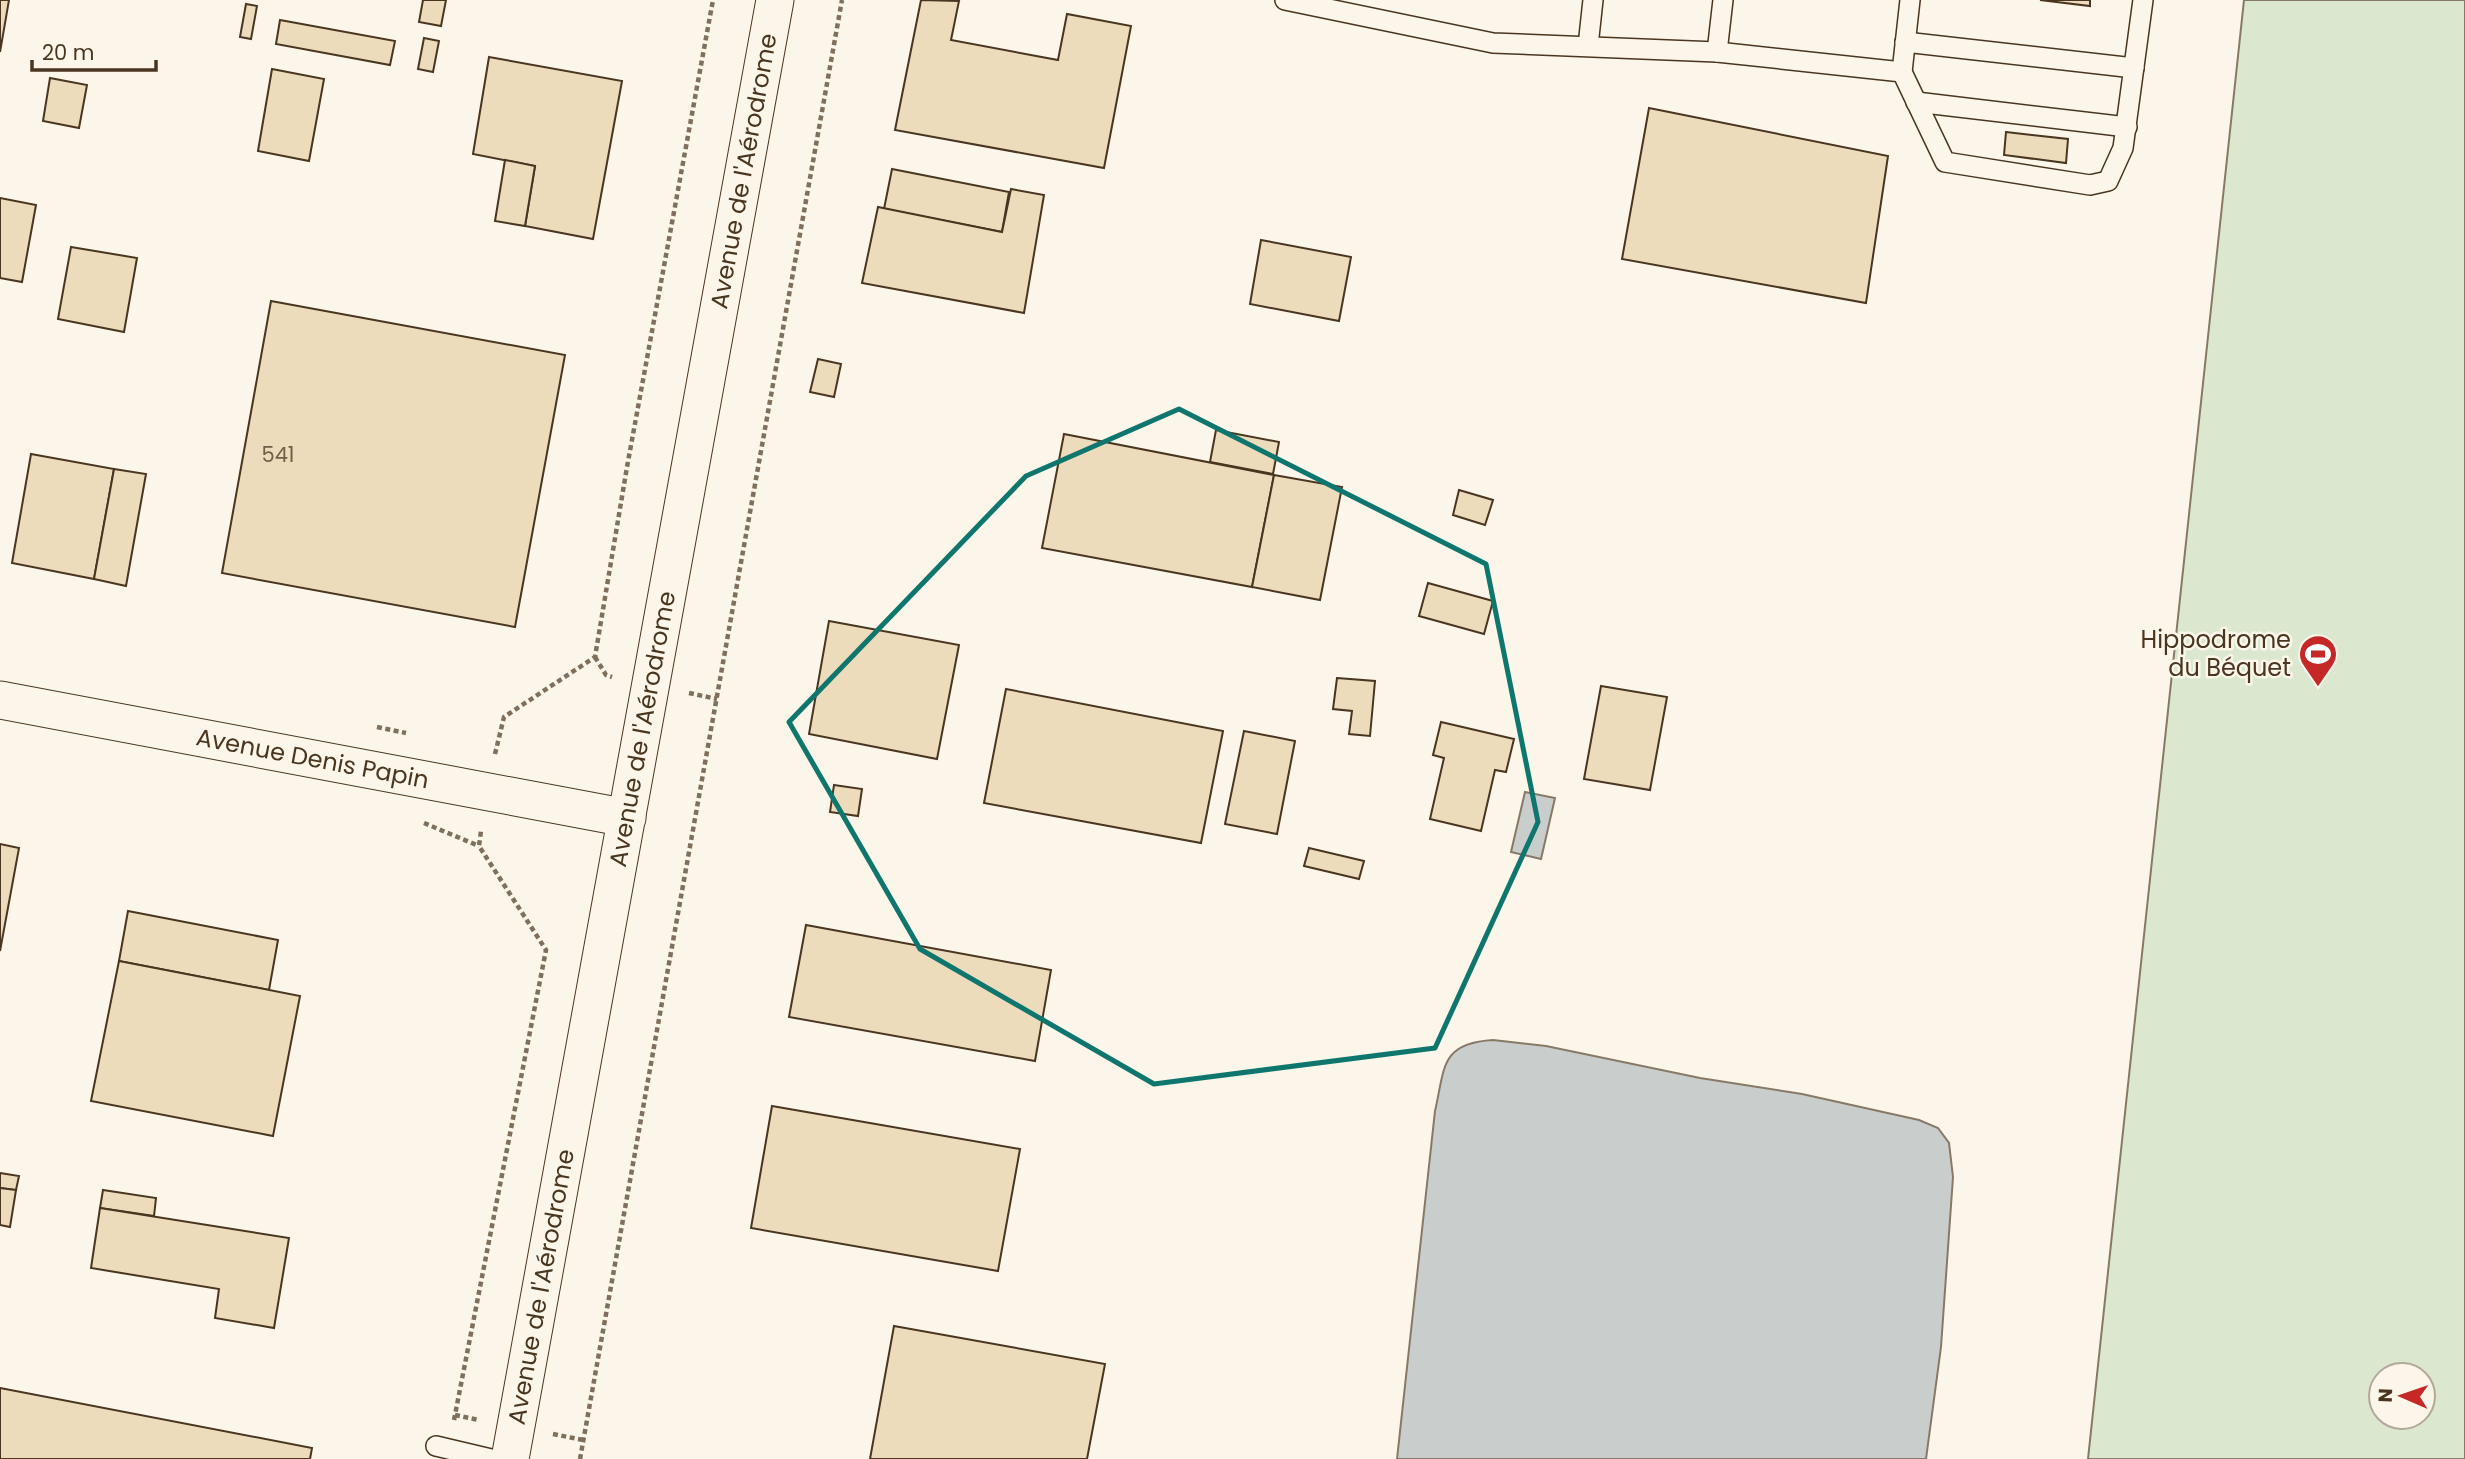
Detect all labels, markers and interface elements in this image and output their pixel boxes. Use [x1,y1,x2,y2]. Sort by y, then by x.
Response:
scale bar [32,28,156,72]
street label: Avenue de l'Aérodrome [702,31,785,311]
text: 20 m [42,38,95,67]
house number: 541 [261,440,295,469]
street label: Avenue de l'Aérodrome [601,588,683,869]
place label: Hippodrome du Béquet [2141,623,2291,684]
sports icon: Hippodrome du Béquet [2297,633,2339,688]
street label: Avenue Denis Papin [193,720,432,796]
street label: Avenue de l'Aérodrome [500,1146,582,1427]
north arrow [2367,1361,2437,1431]
text: N [2372,1388,2399,1403]

